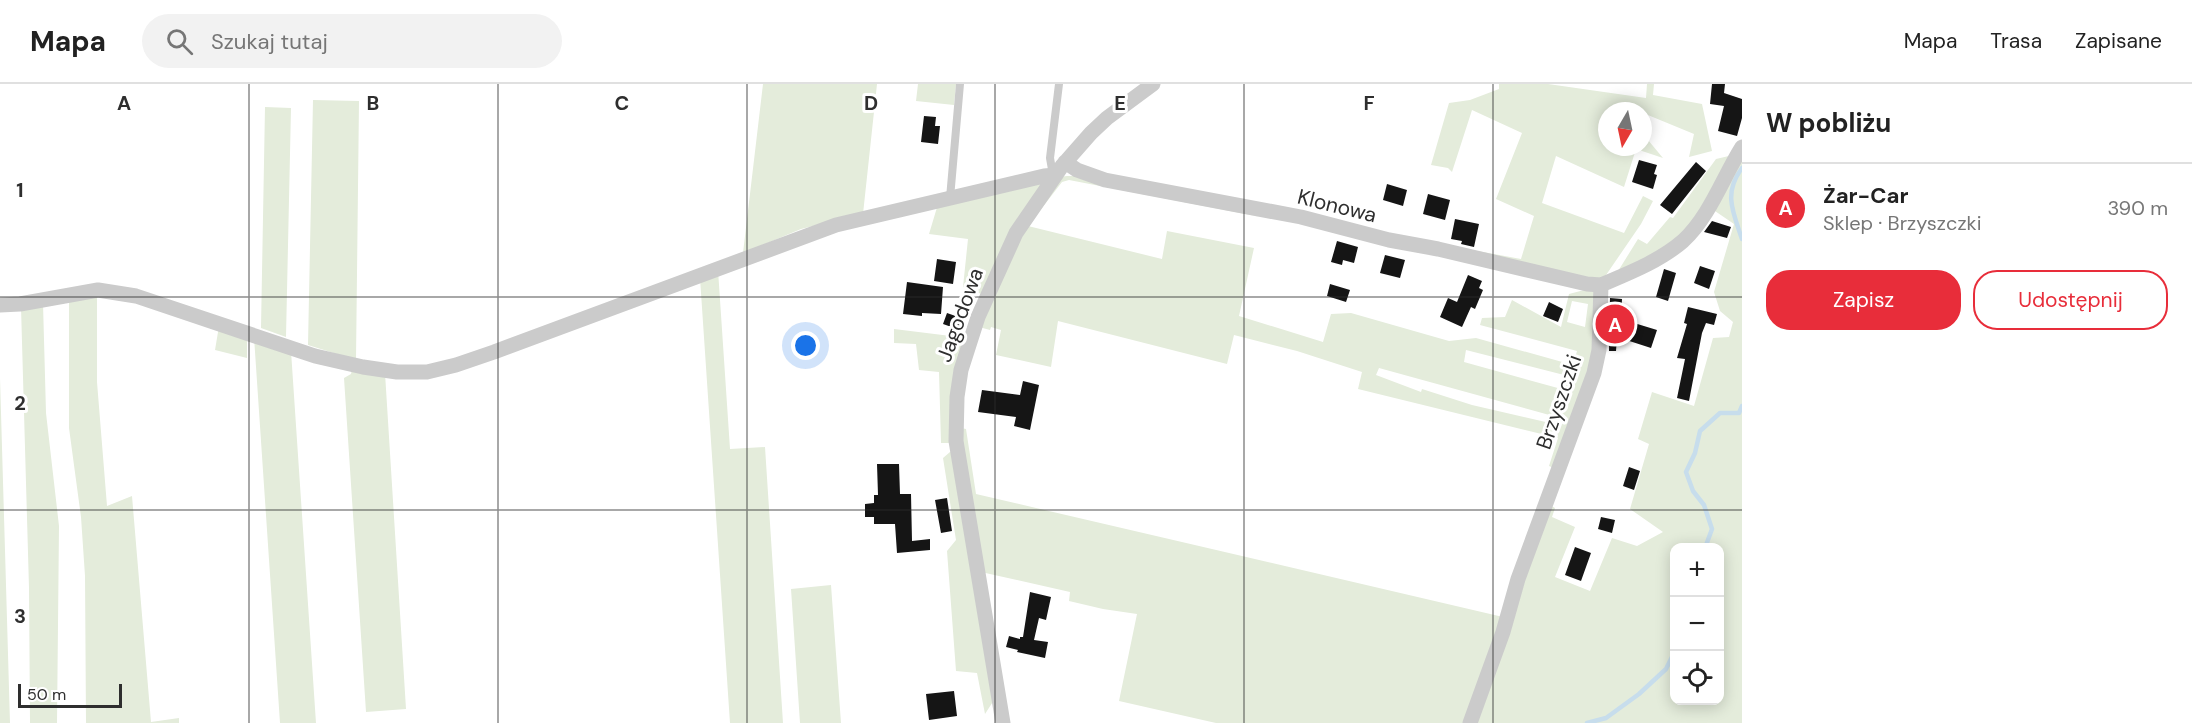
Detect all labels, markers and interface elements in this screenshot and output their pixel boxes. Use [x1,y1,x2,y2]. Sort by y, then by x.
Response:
search box [142,14,562,68]
text: Mapa [30,23,106,60]
icon: search [163,25,196,58]
text: Szukaj tutaj [211,27,328,56]
text: Mapa [1904,27,1957,55]
text: Trasa [1990,27,2042,55]
text: Zapisane [2075,27,2162,55]
text: A [117,90,131,116]
text: B [367,90,379,116]
text: C [615,90,629,116]
text: D [864,90,878,116]
text: E [1114,90,1126,116]
text: F [1363,90,1375,116]
north arrow [1598,102,1652,156]
text: W pobliżu [1766,106,1891,140]
text: 1 [16,177,24,203]
text: Żar-Car [1823,181,1908,210]
street label: Klonowa [1295,183,1379,229]
text: A [1778,195,1793,221]
text: 390 m [2107,195,2168,221]
text: Sklep · Brzyszczki [1823,210,1981,236]
street label: Jagodowa [930,264,990,366]
button: Zapisz [1766,270,1961,330]
button: Udostępnij [1973,270,2168,330]
pin: A [1596,302,1634,346]
your location [791,331,820,360]
street label: Brzyszczki [1530,351,1588,453]
text: 2 [14,390,26,416]
map controls [1670,543,1724,705]
button: + [1670,543,1724,597]
button: − [1670,597,1724,651]
text: 3 [14,603,26,629]
button: locate [1670,651,1724,705]
scale bar [18,681,122,708]
text: 50 m [27,684,66,705]

